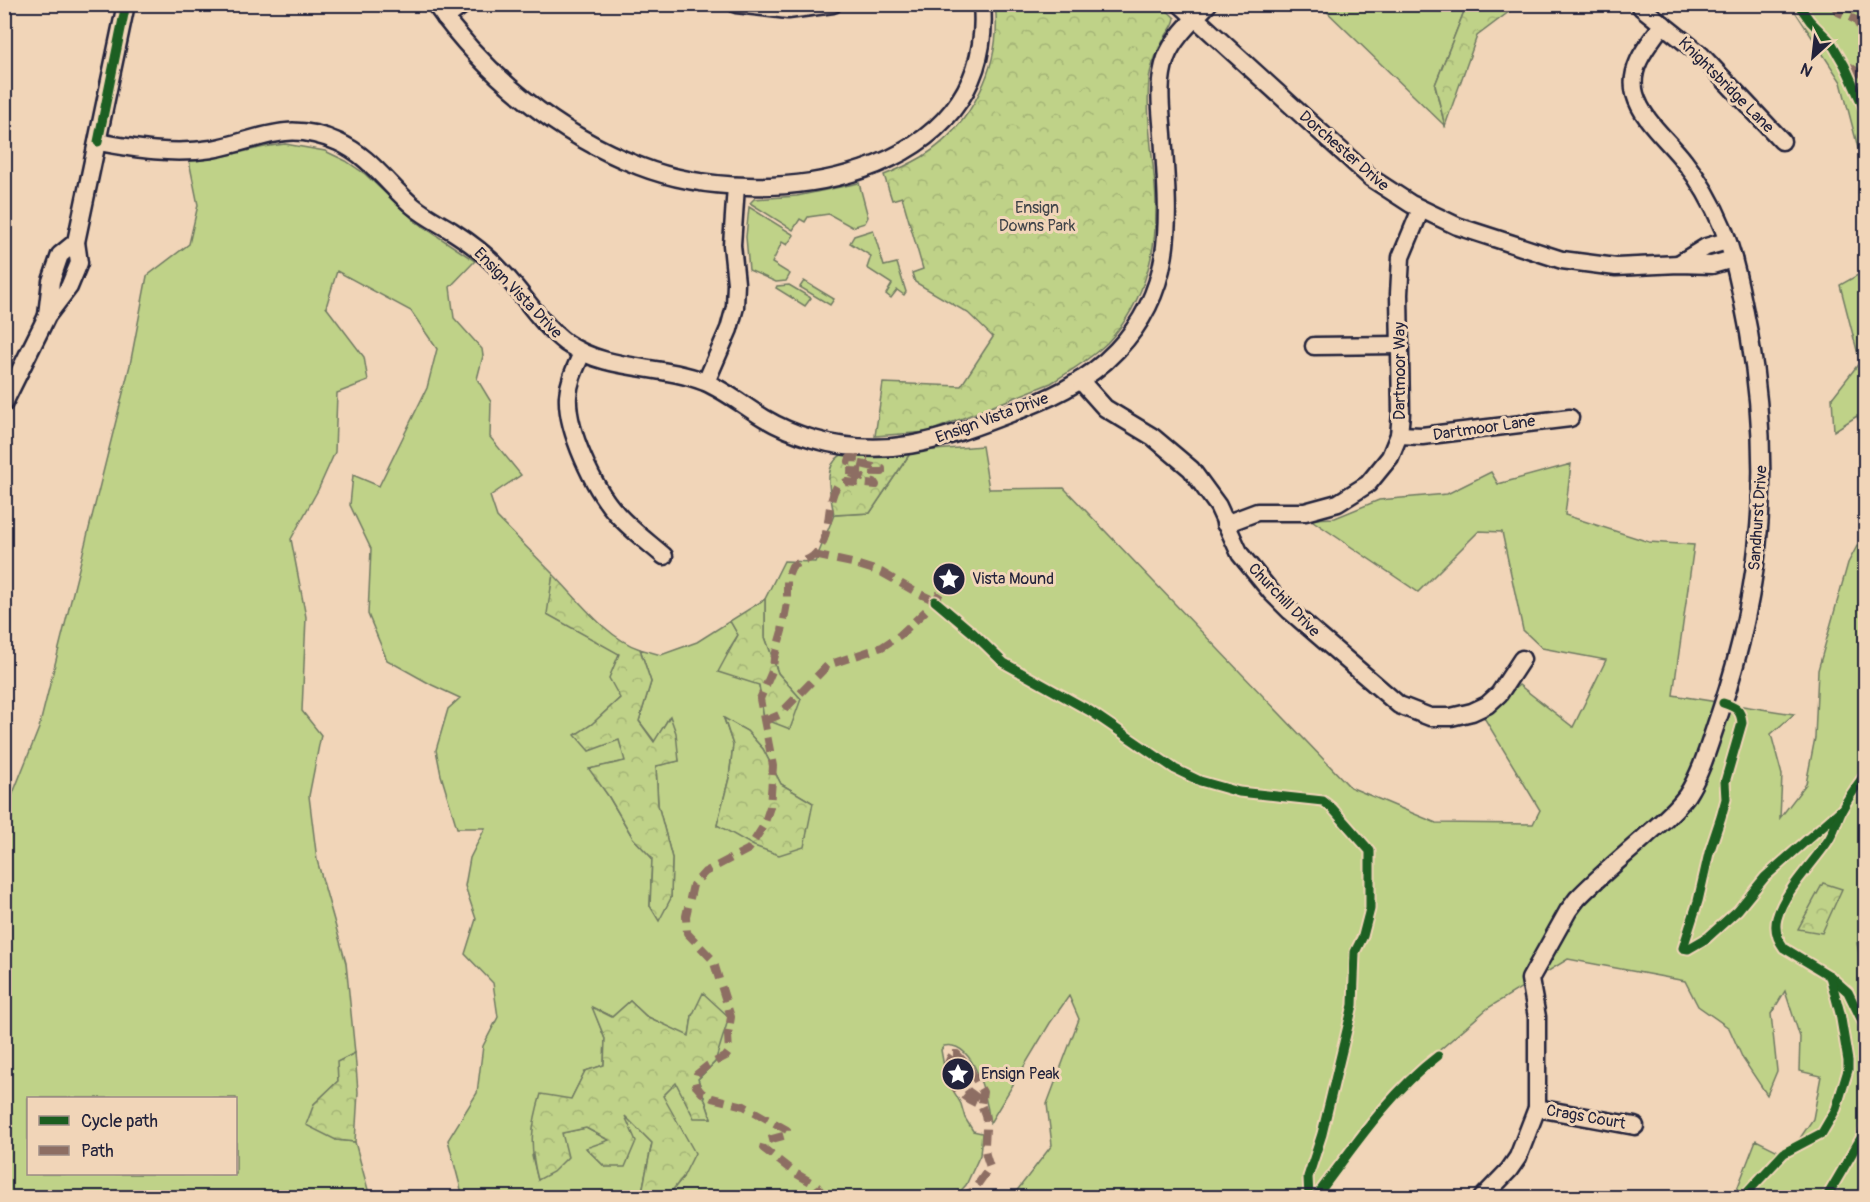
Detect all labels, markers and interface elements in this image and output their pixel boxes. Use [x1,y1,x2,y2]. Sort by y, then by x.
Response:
north arrow [1783,27,1843,87]
street label: Knightsbridge Lane [1674,33,1778,137]
text: N [1797,58,1816,81]
street label: Dorchester Drive [1295,106,1393,196]
park label: Ensign Downs Park [999,198,1076,236]
street label: Ensign Vista Drive [470,243,567,343]
street label: Dartmoor Way [1390,322,1410,420]
street label: Ensign Vista Drive [933,388,1051,448]
street label: Dartmoor Lane [1432,411,1537,445]
street label: Sandhurst Drive [1744,464,1772,571]
street label: Churchill Drive [1244,559,1324,641]
place icon: Vista Mound [931,561,967,597]
place label: Vista Mound [972,569,1054,589]
place icon: Ensign Peak [940,1056,976,1092]
place label: Ensign Peak [981,1064,1060,1084]
legend [27,1097,237,1175]
street label: Crags Court [1545,1100,1628,1134]
text: Cycle path [81,1110,158,1133]
text: Path [81,1140,114,1163]

